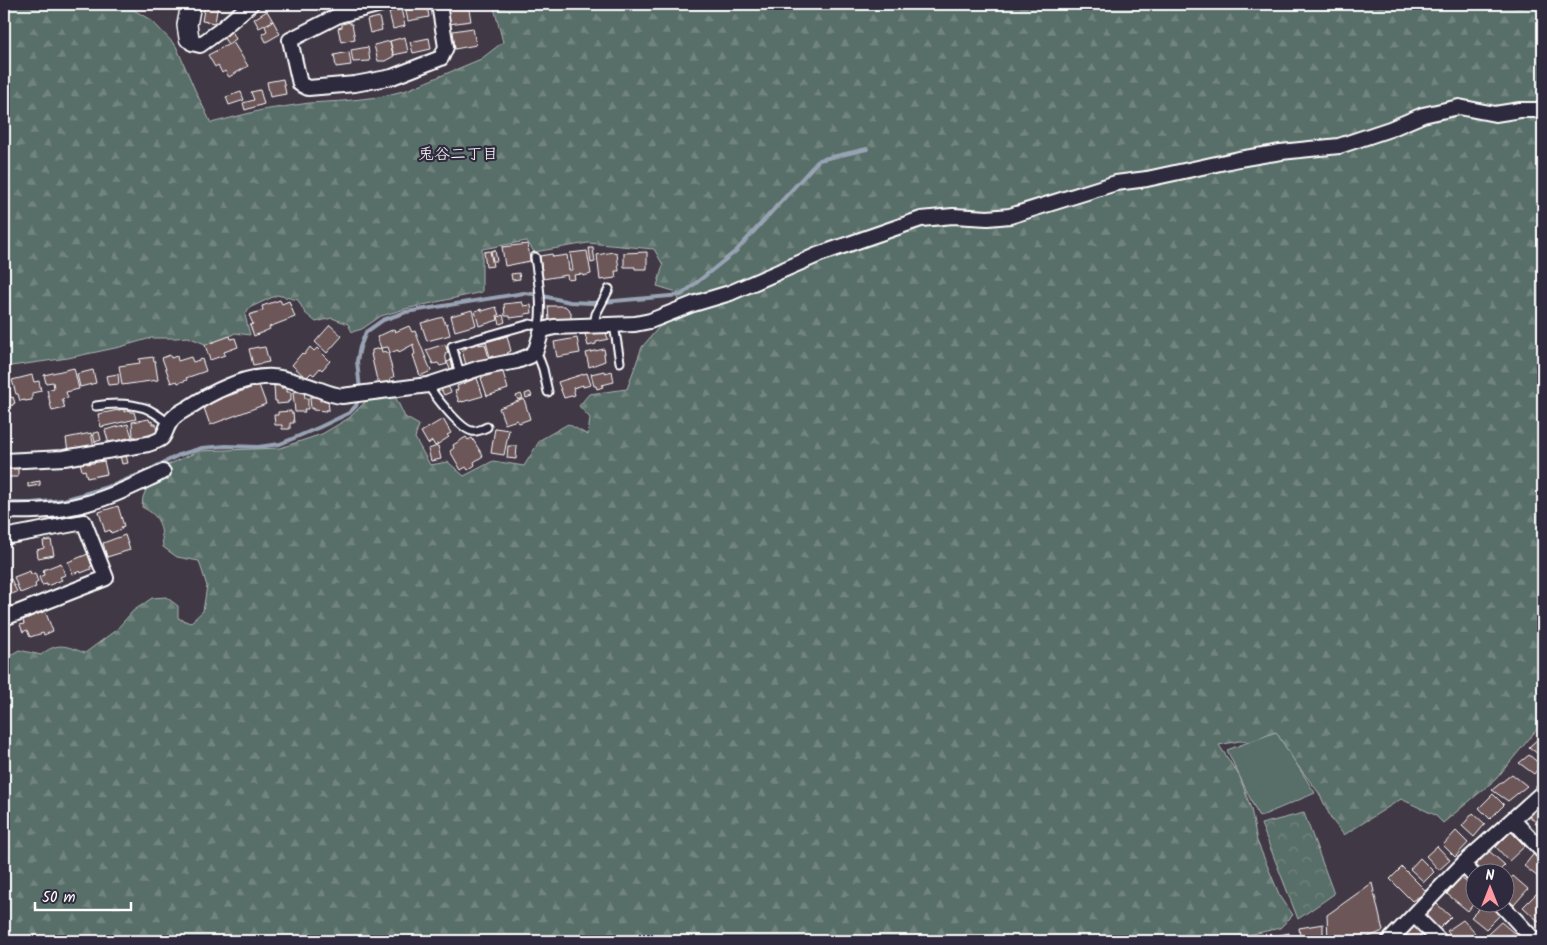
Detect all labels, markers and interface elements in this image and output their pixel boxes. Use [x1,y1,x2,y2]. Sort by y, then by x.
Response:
district label: 兎谷二丁目 [418,142,498,167]
north arrow [1464,862,1514,912]
text: N [1486,865,1495,887]
scale bar [35,880,131,912]
text: 50 m [42,886,76,910]

